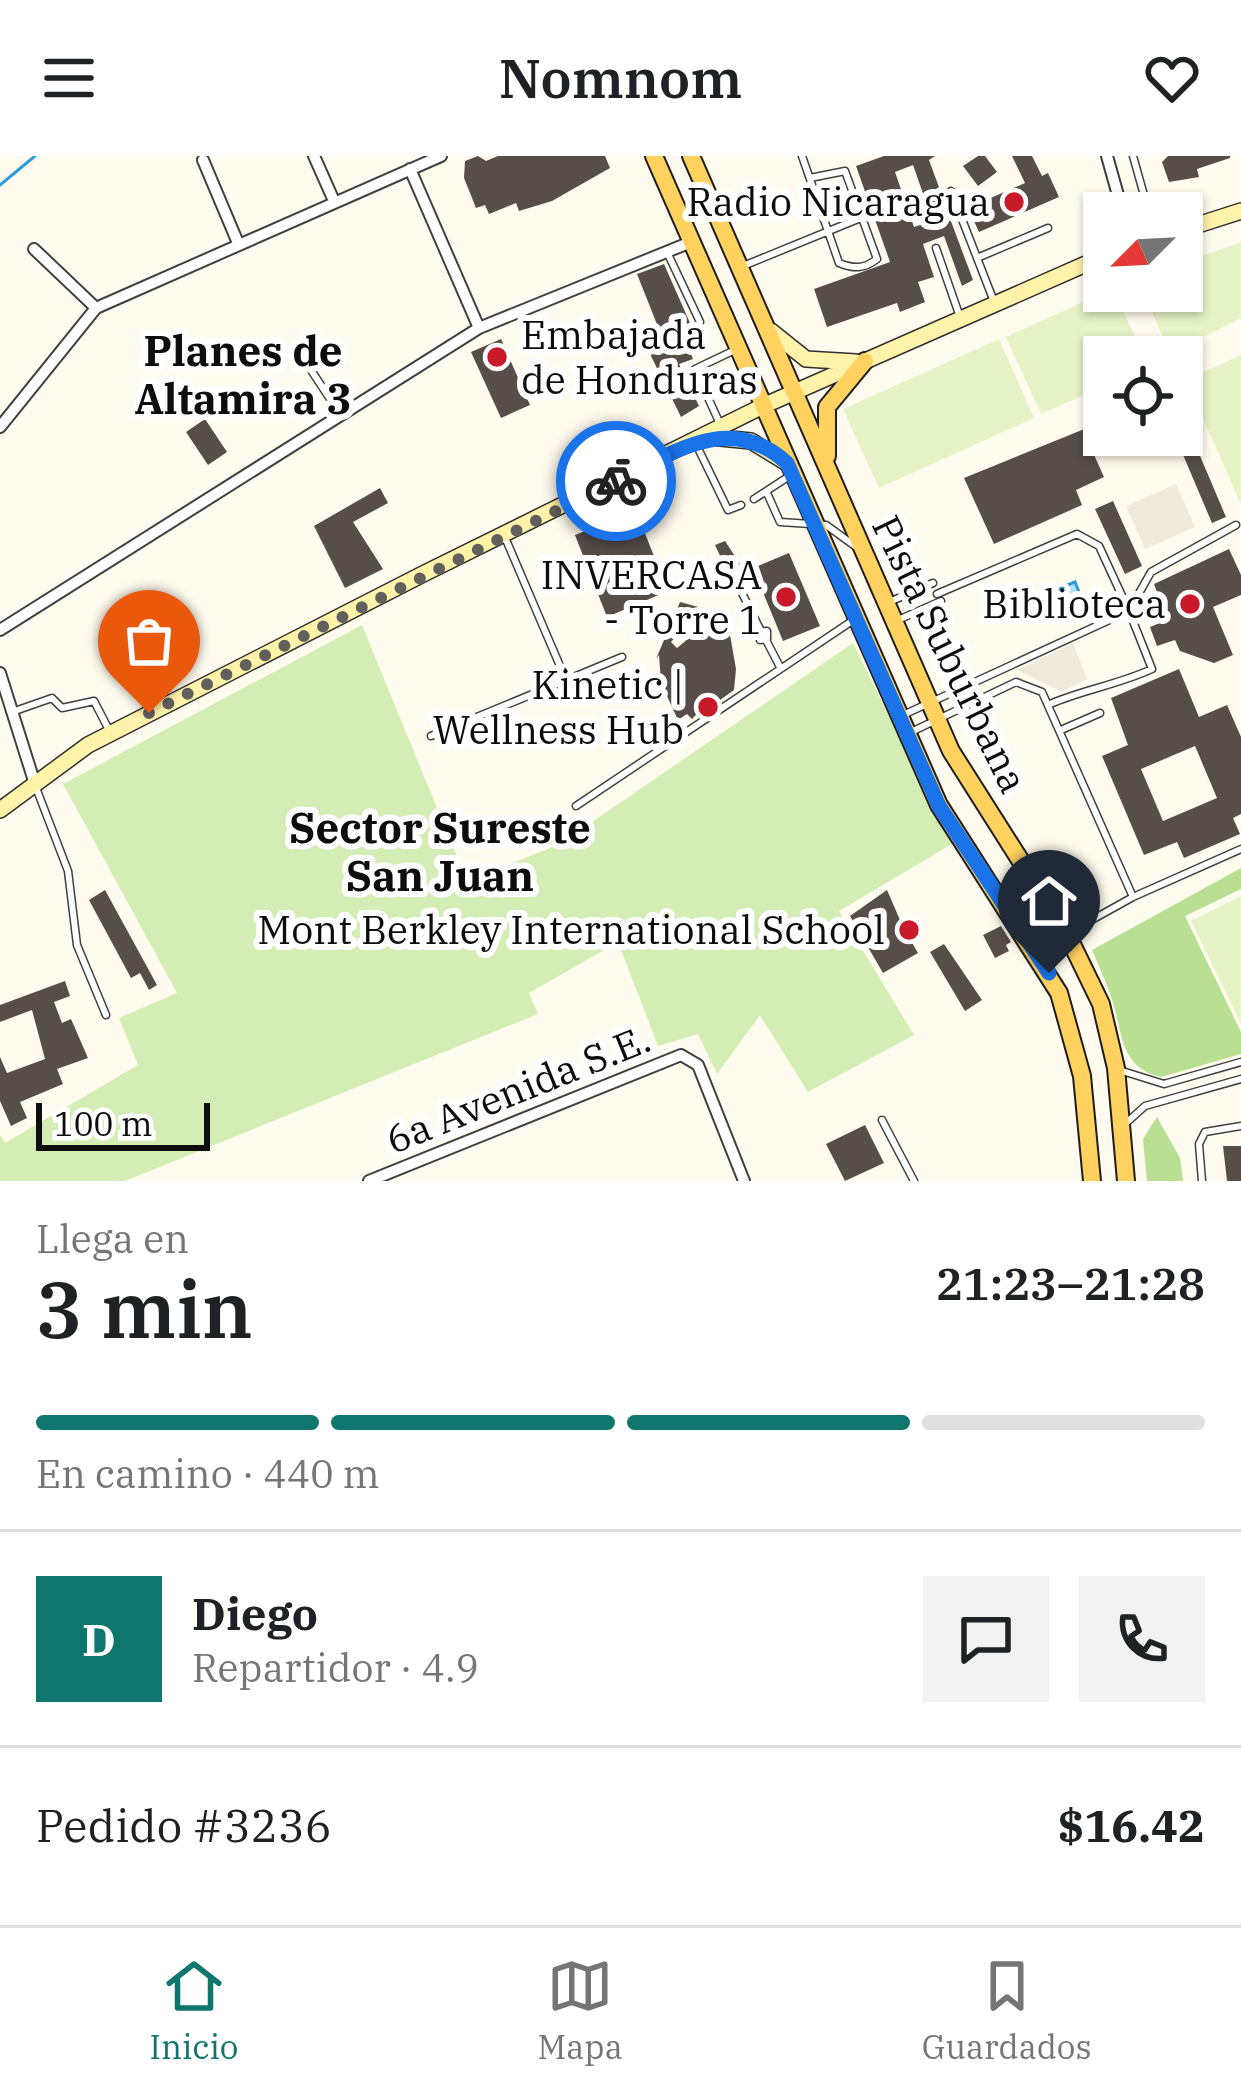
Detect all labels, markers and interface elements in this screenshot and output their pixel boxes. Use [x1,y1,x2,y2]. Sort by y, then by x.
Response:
text: Nomnom [499,43,742,113]
icon: menu [36,45,102,111]
icon: heart [1139,45,1205,111]
place label: Radio Nicaragua [687,176,990,227]
marker: Radio Nicaragua [1001,189,1027,215]
north arrow [1083,192,1203,312]
map controls [1083,192,1203,456]
place label: Embajada de Honduras [521,309,758,405]
district label: Planes de Altamira 3 [134,323,352,426]
button: locate [1083,336,1203,456]
marker: Embajada de Honduras [484,344,510,370]
courier [556,421,676,541]
icon: bike [583,448,649,514]
street label: Pista Suburbana [861,507,1040,801]
place label: INVERCASA - Torre 1 [541,549,762,645]
place label: Biblioteca [982,578,1166,629]
marker: INVERCASA - Torre 1 [773,584,799,610]
pin [98,590,200,713]
marker: Biblioteca [1177,591,1203,617]
icon: bag [116,608,182,674]
place label: Kinetic | Wellness Hub [433,659,684,755]
marker: Kinetic | Wellness Hub [695,694,721,720]
district label: Sector Sureste San Juan [289,800,591,903]
pin [998,850,1100,973]
icon: home [1016,868,1082,934]
place label: Mont Berkley International School [257,904,885,955]
marker: Mont Berkley International School [896,917,922,943]
street label: 6a Avenida S.E. [378,1012,658,1165]
scale bar [36,1097,210,1150]
text: 100 m [54,1102,153,1145]
text: Llega en [36,1213,189,1264]
text: 21:23–21:28 [936,1254,1205,1312]
text: 3 min [36,1258,253,1359]
text: En camino · 440 m [36,1448,380,1499]
button: chat [923,1576,1049,1702]
button: phone [1079,1576,1205,1702]
text: Diego [192,1584,318,1642]
text: D [82,1610,116,1668]
text: Repartidor · 4.9 [192,1642,479,1693]
text: Pedido #3236 [36,1796,332,1854]
text: $16.42 [1058,1796,1205,1854]
tab: Inicio [149,1953,238,2068]
tab: Mapa [537,1953,623,2068]
tab: Guardados [922,1953,1092,2068]

